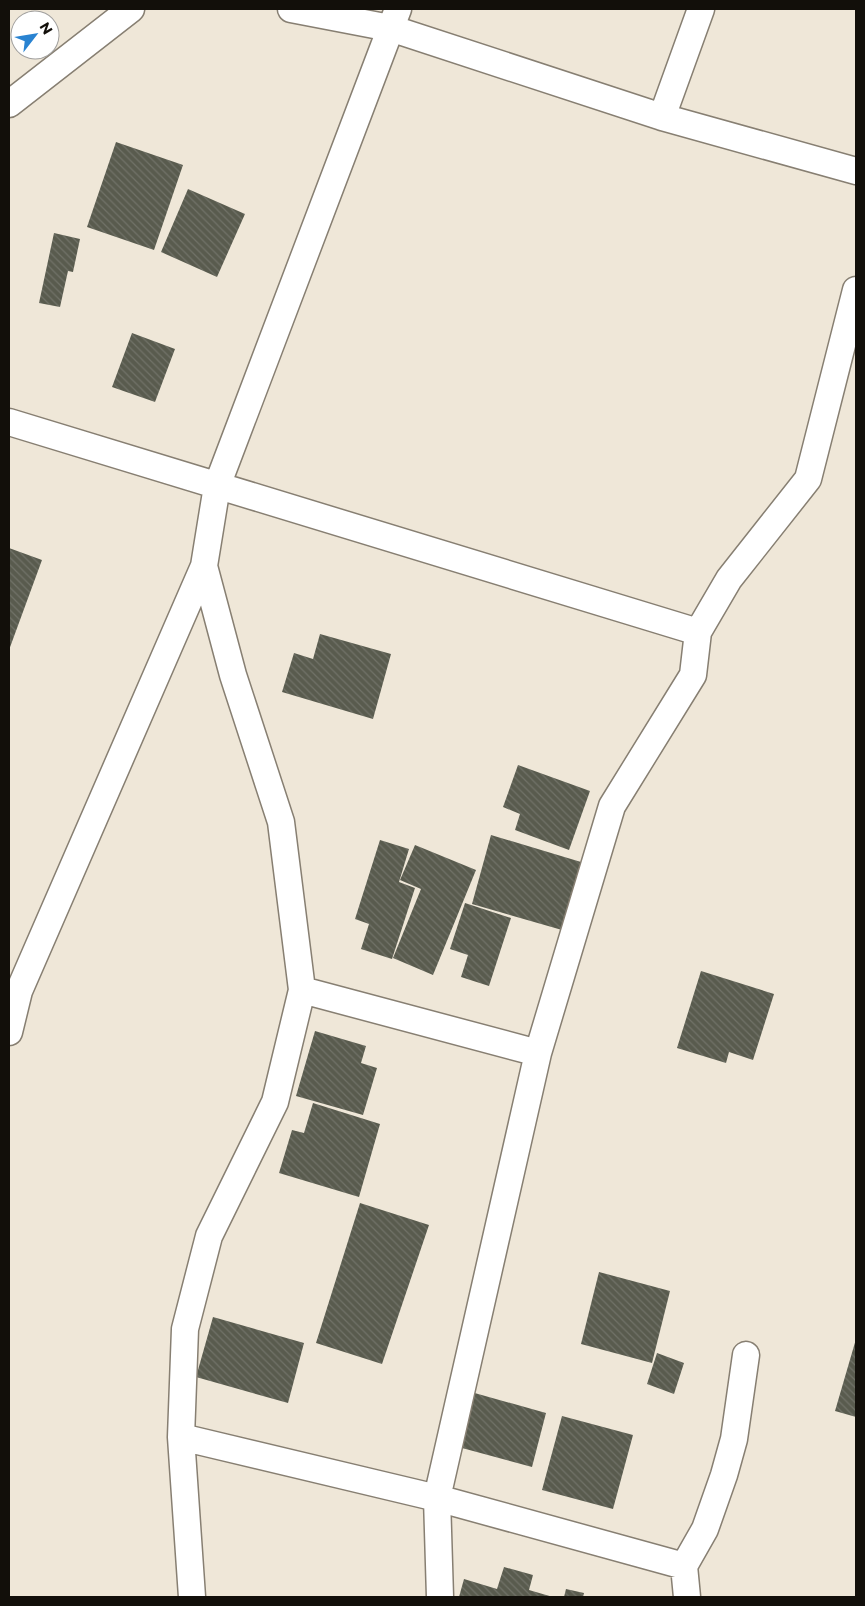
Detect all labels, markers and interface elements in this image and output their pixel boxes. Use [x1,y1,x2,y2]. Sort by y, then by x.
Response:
north arrow [10,10,60,60]
text: N [36,19,57,38]

